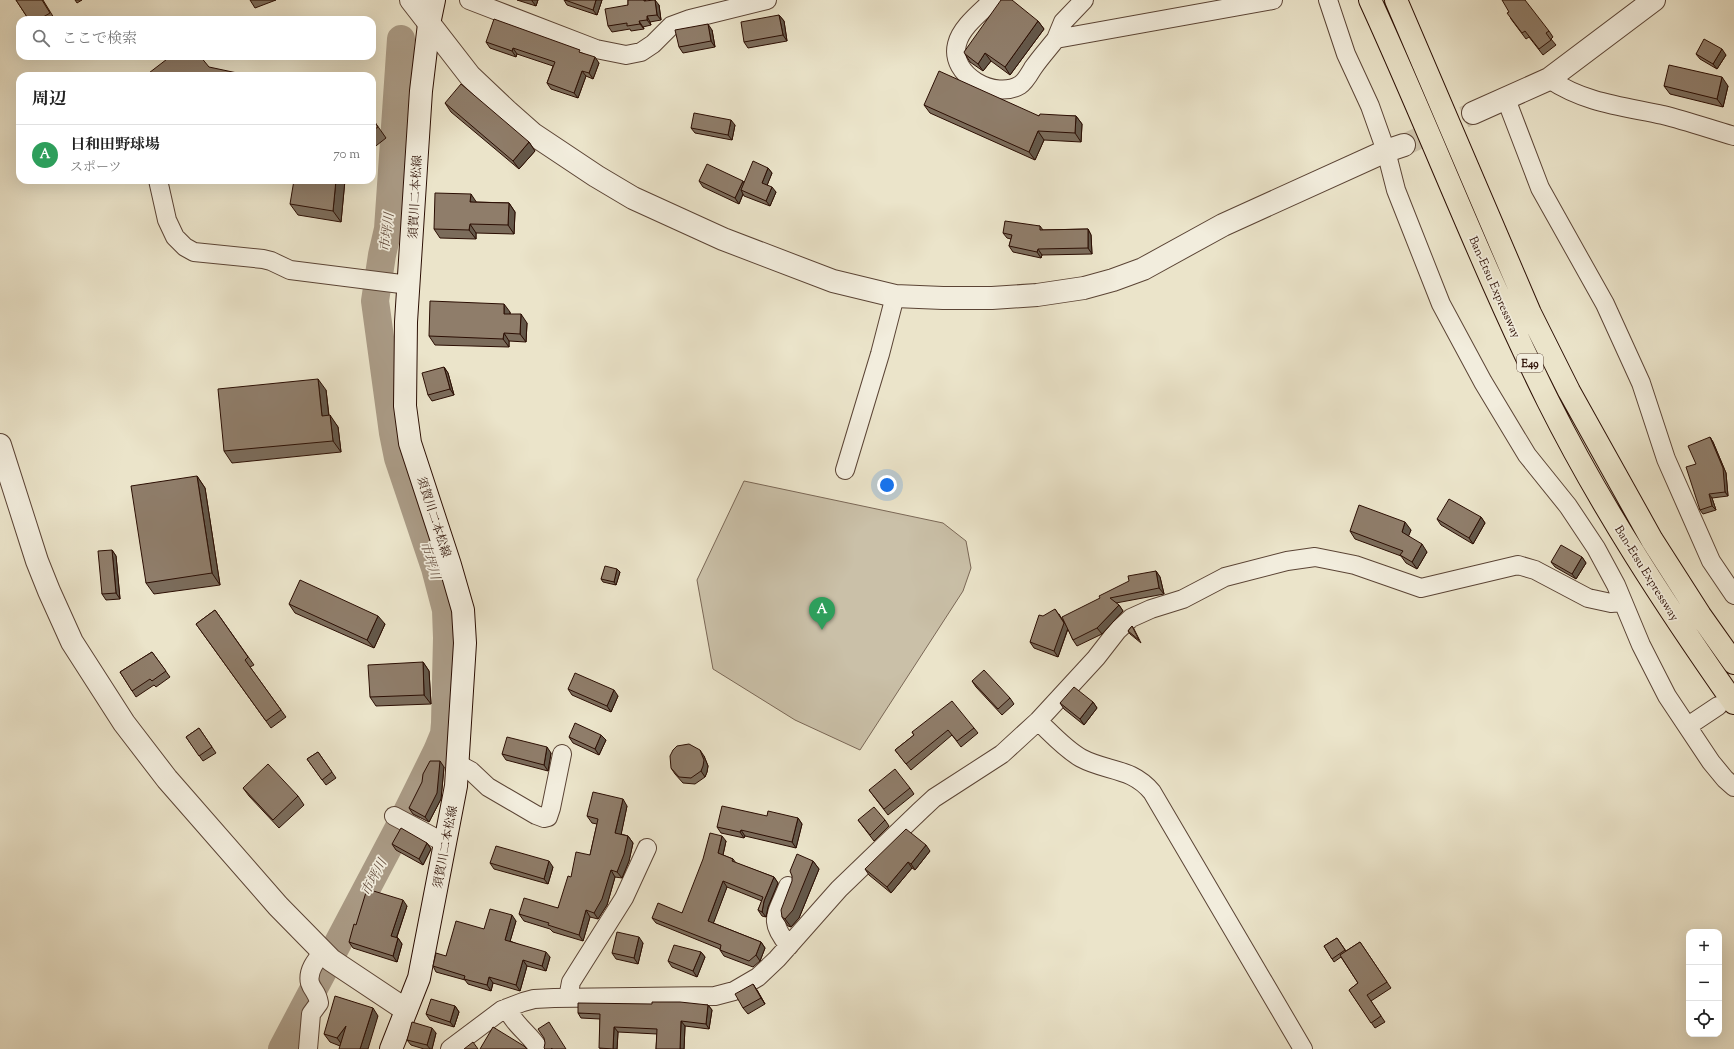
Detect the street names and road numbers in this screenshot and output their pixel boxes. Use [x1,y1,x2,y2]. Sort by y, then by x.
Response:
street label: 須賀川二本松線 [405,155,427,239]
street label: Ban-Etsu Expressway [1464,234,1525,341]
road number: E49 [1517,354,1543,372]
street label: 須賀川二本松線 [412,475,455,560]
street label: Ban-Etsu Expressway [1609,522,1683,625]
street label: 須賀川二本松線 [429,804,463,890]

